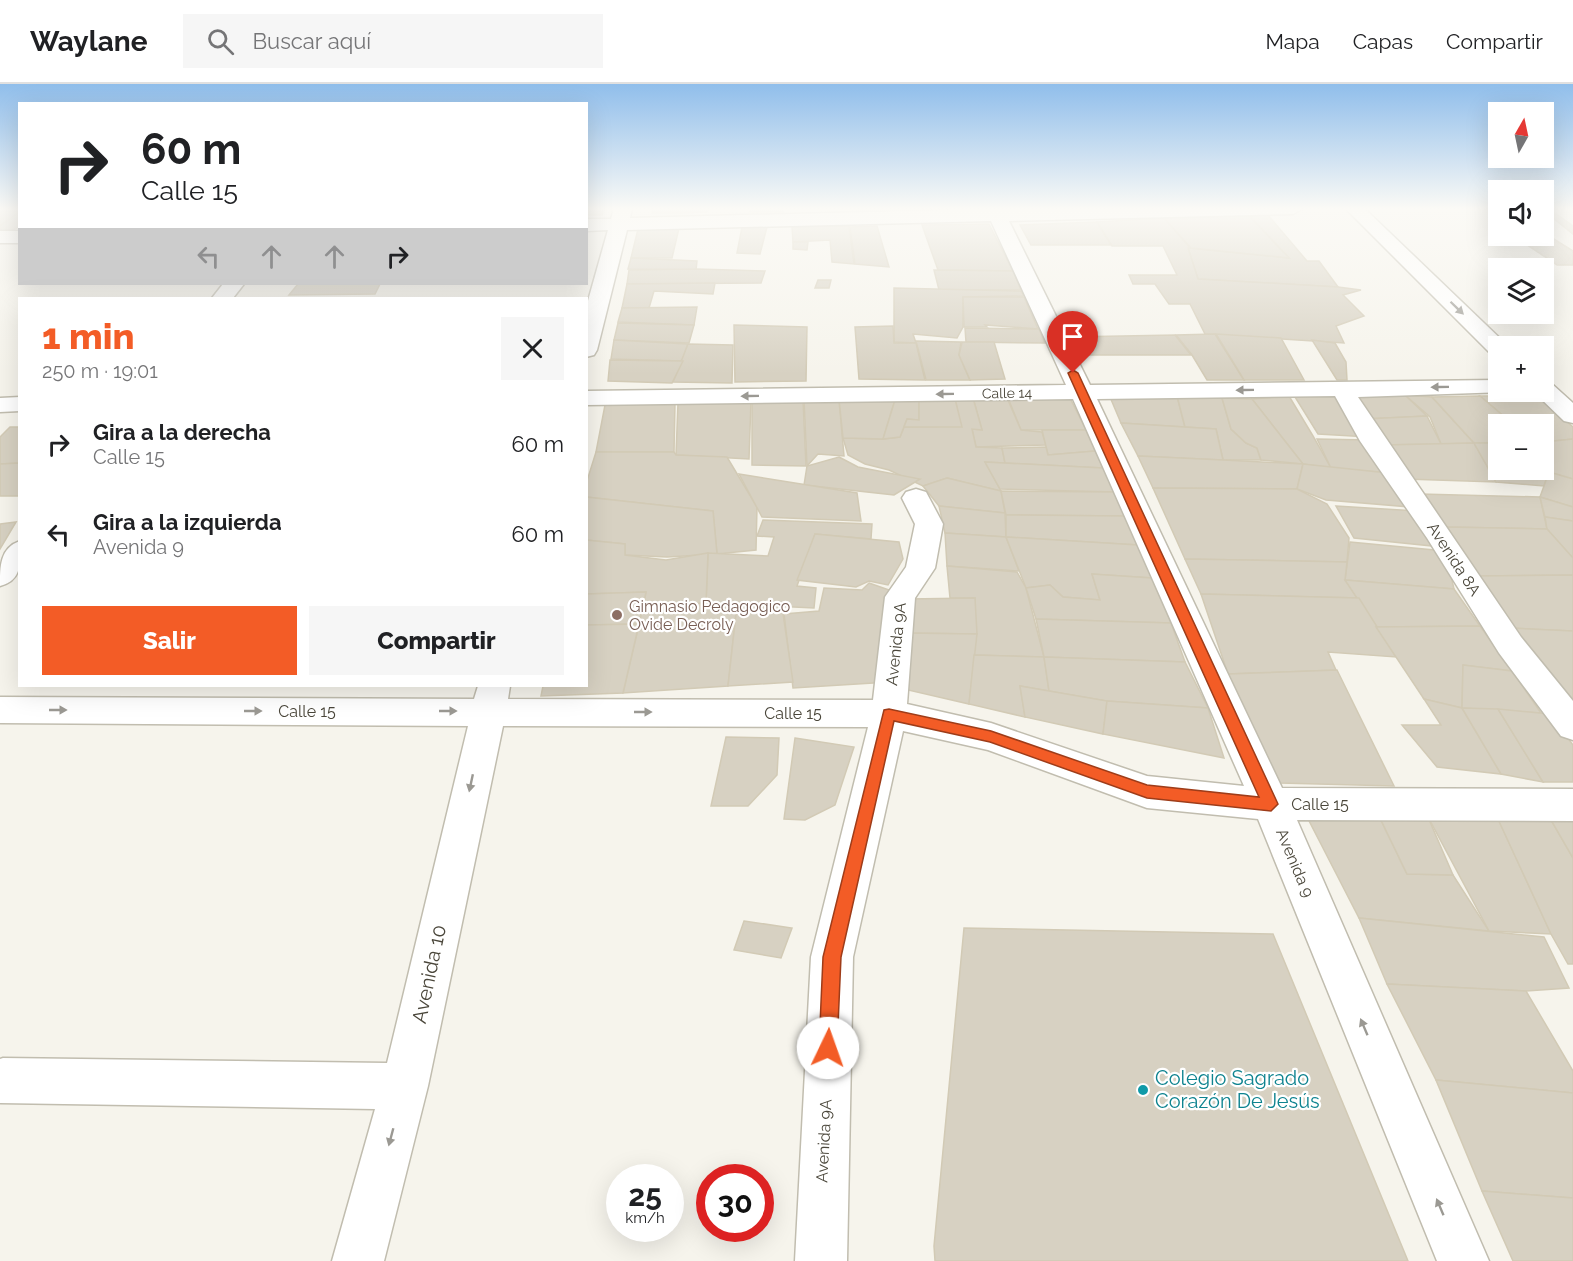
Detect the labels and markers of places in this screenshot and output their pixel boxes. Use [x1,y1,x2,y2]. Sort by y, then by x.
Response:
pin [1047,311,1098,373]
place label: Gimnasio Pedagogico Ovide Decroly [629,597,790,634]
marker: Gimnasio Pedagogico Ovide Decroly [610,608,624,622]
place label: Colegio Sagrado Corazón De Jesús [1155,1066,1320,1113]
marker: Colegio Sagrado Corazón De Jesús [1136,1083,1150,1097]

